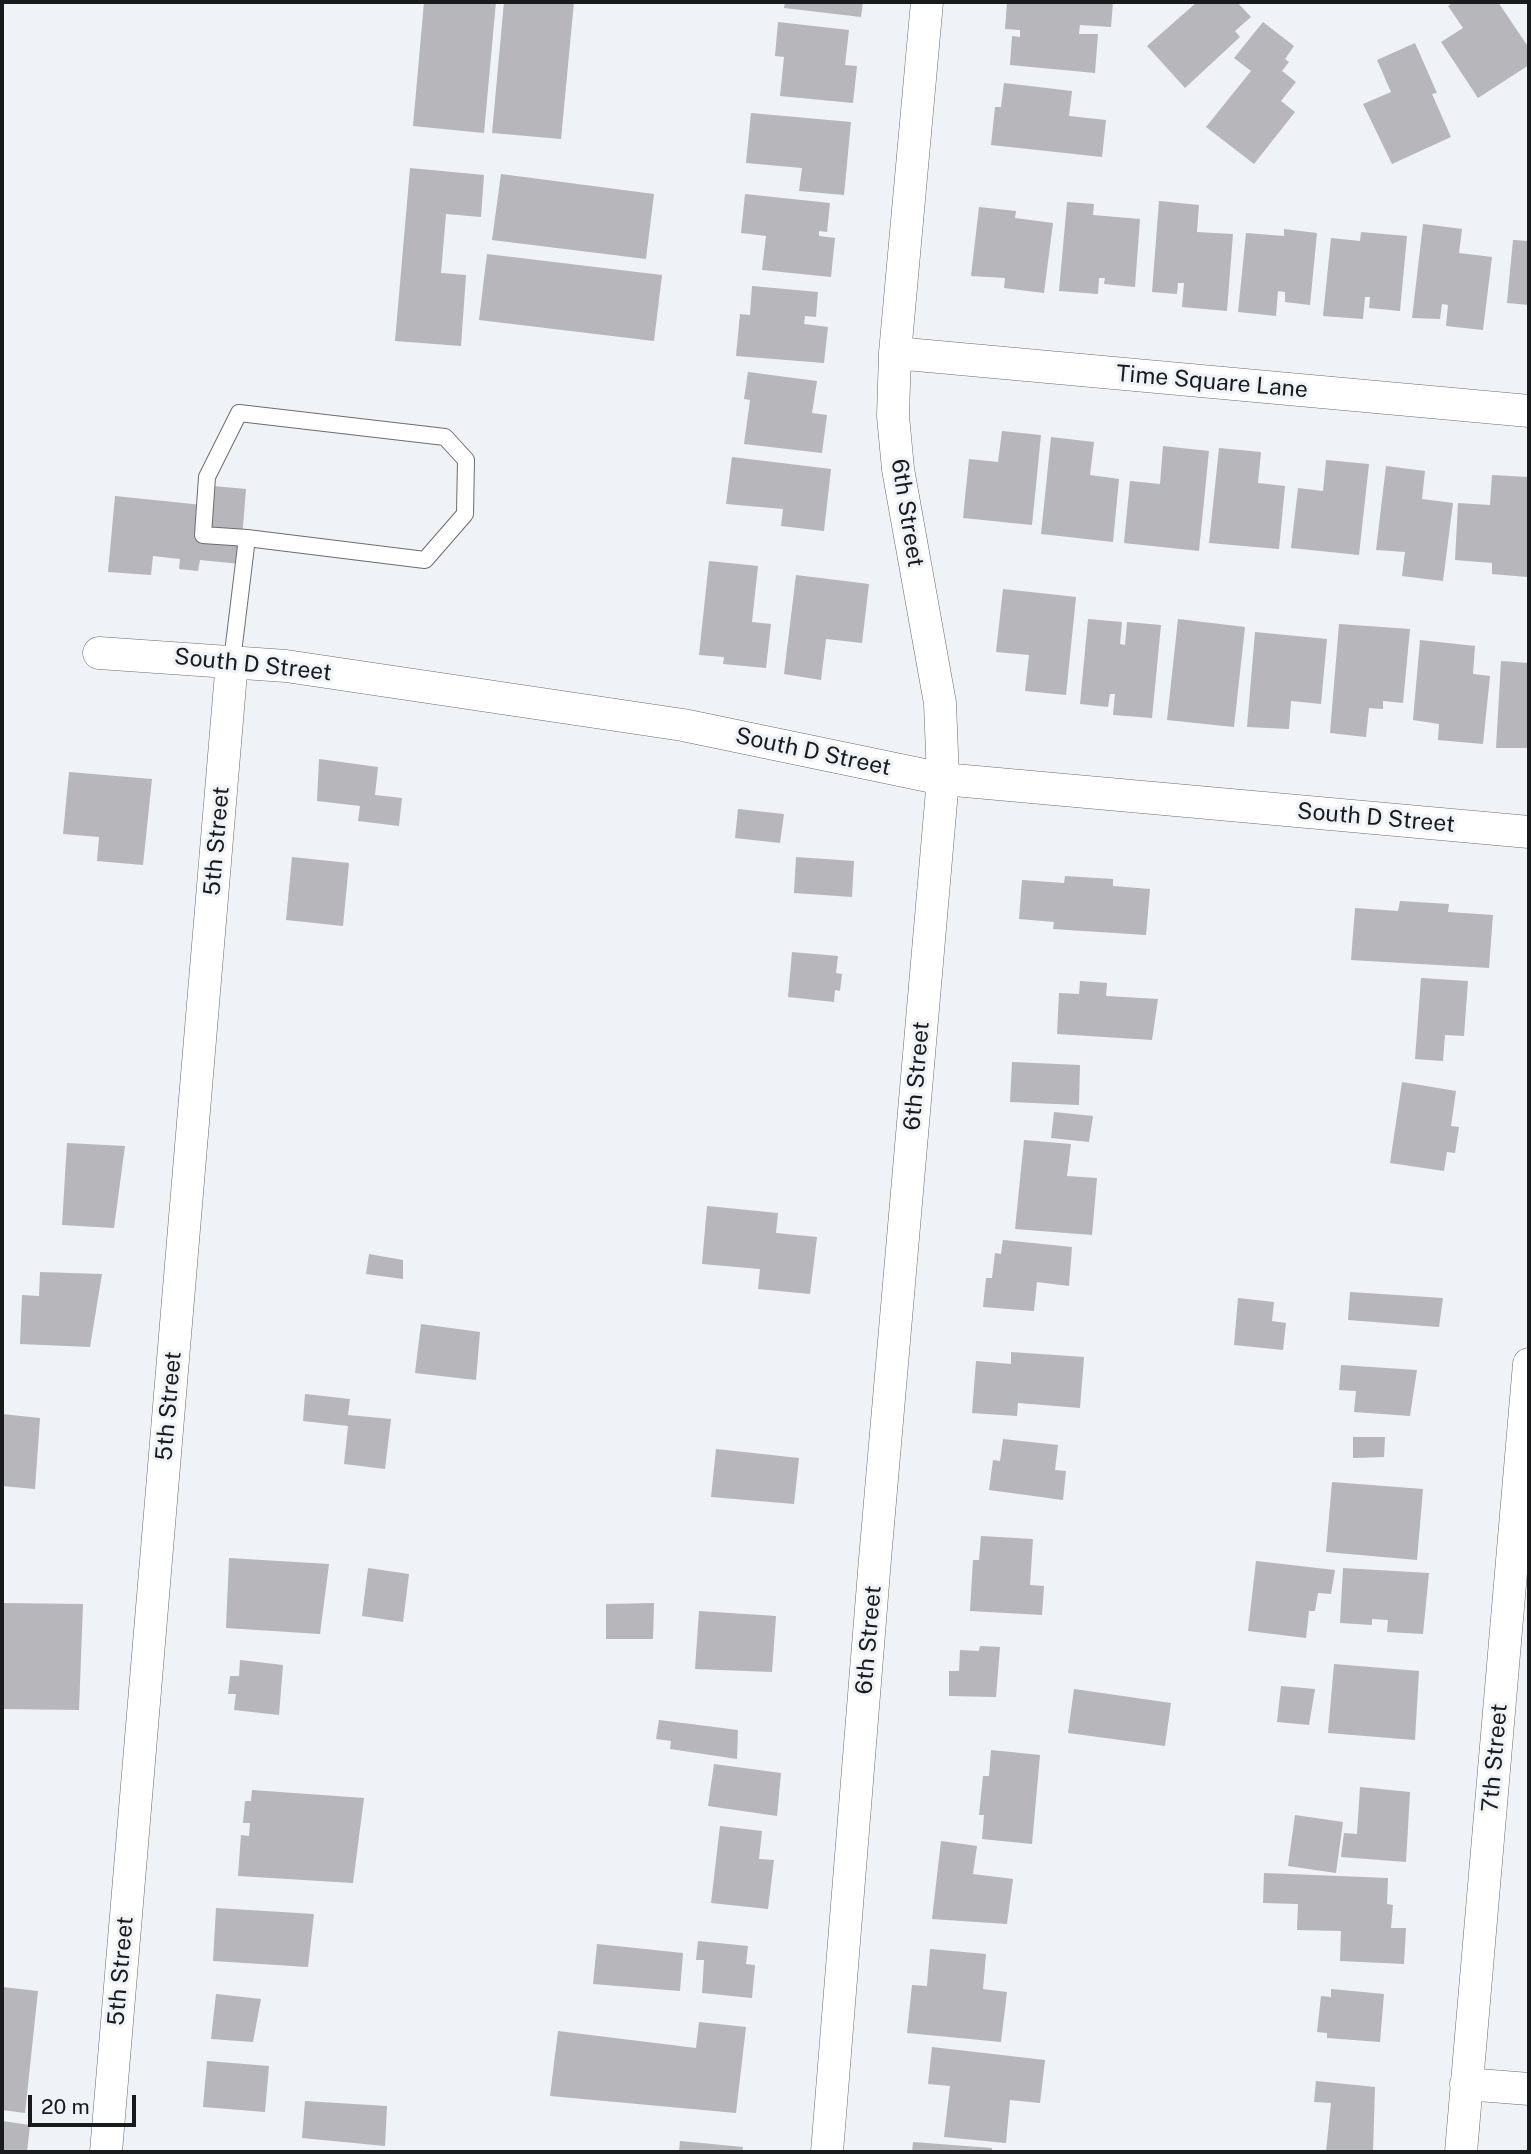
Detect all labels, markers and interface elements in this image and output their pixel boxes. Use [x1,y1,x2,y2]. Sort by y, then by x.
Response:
street label: Time Square Lane [1115,360,1309,404]
street label: 6th Street [885,457,929,569]
street label: South D Street [173,643,333,687]
street label: South D Street [733,722,893,782]
street label: 5th Street [198,785,236,897]
street label: South D Street [1296,797,1456,839]
street label: 6th Street [898,1020,936,1132]
street label: 5th Street [150,1350,188,1462]
street label: 6th Street [850,1584,888,1696]
street label: 7th Street [1477,1703,1513,1813]
street label: 5th Street [102,1915,140,2027]
scale bar [32,2080,140,2124]
text: 20 m [41,2094,90,2119]

